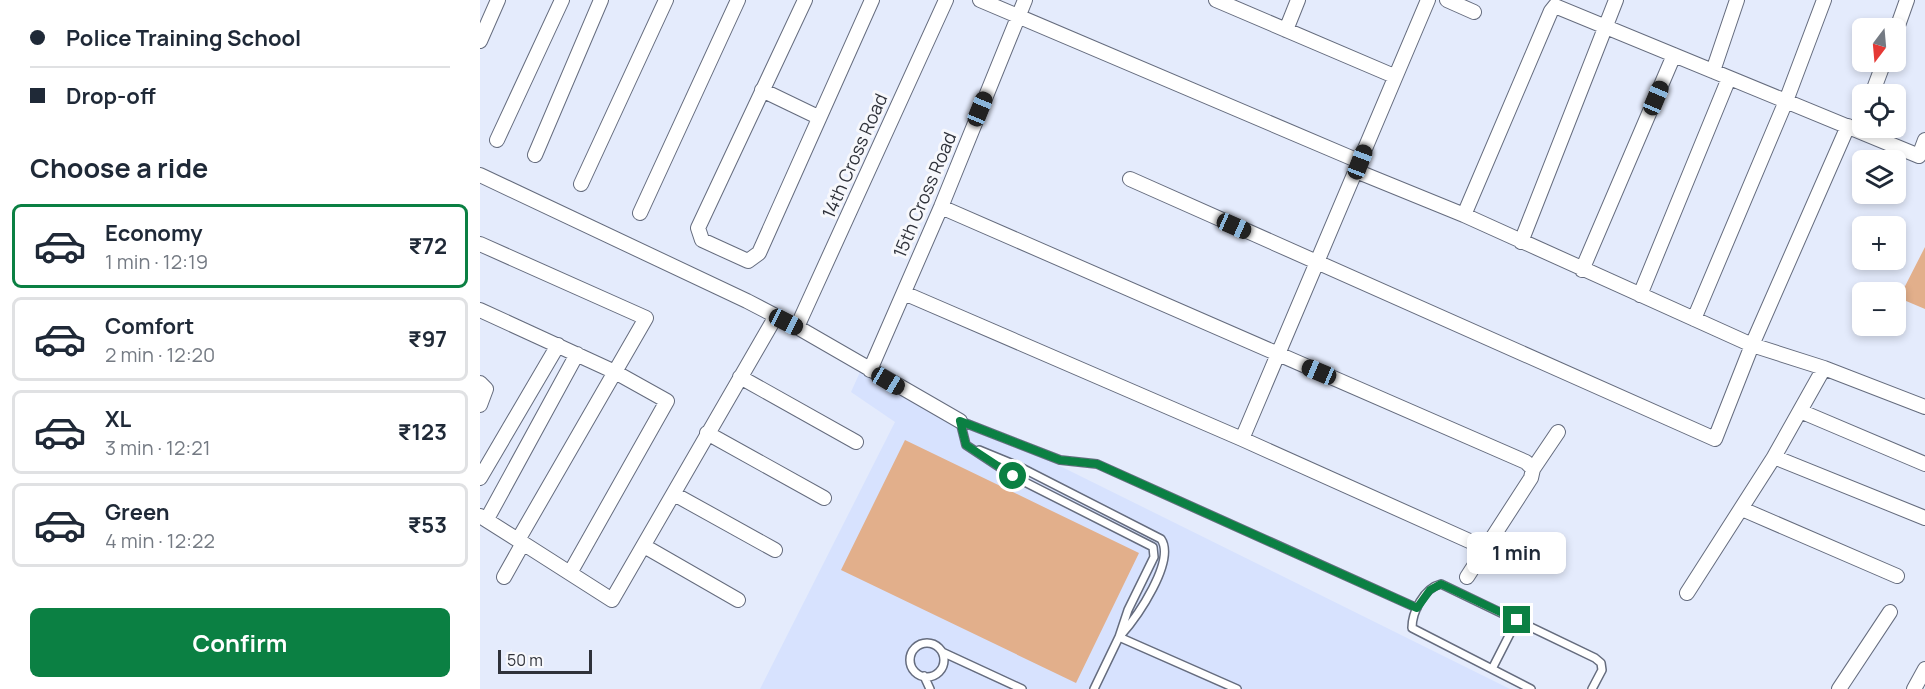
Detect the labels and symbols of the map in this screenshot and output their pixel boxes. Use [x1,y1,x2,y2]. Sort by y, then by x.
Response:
north arrow [1852,18,1906,72]
car [1641,78,1671,118]
street label: 14th Cross Road [816,89,892,222]
car [965,89,995,129]
street label: 15th Cross Road [887,128,961,261]
car [1345,142,1375,182]
car [1214,210,1254,242]
car [766,306,806,338]
car [1299,357,1339,387]
car [868,364,908,398]
route start [999,462,1026,489]
callout: 1 min [1468,533,1566,575]
route end [1503,606,1530,633]
scale bar [498,647,592,674]

